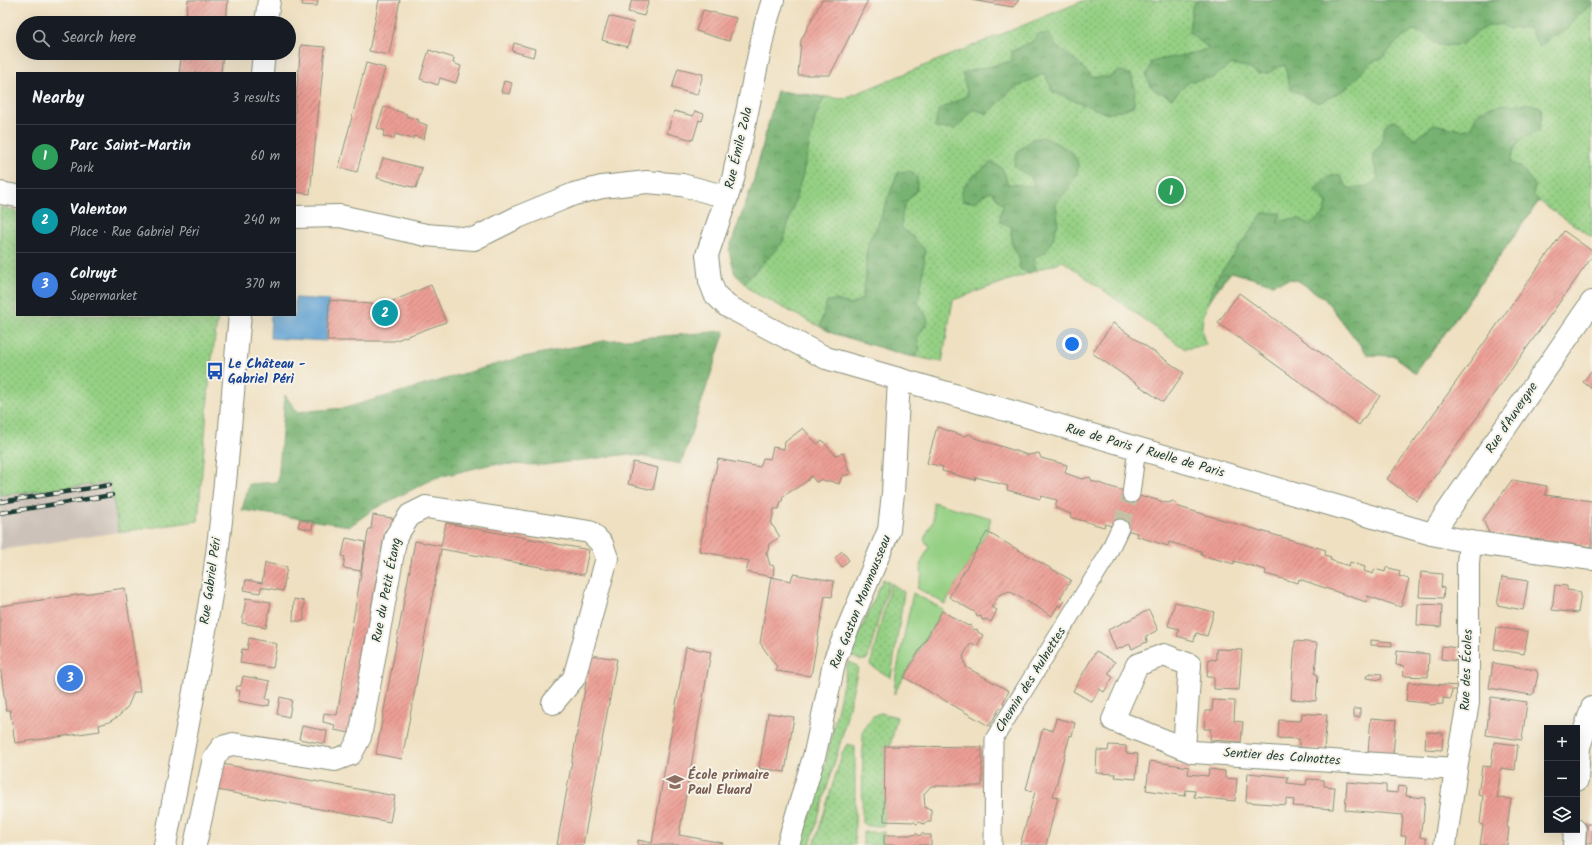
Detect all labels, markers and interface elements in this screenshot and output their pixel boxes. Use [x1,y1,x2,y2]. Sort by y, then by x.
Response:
search box [16,16,296,60]
text: Search here [62,26,136,50]
icon: search [30,27,52,49]
text: Nearby [32,85,84,112]
text: 3 results [232,88,280,109]
street label: Rue Émile Zola [719,105,759,191]
text: Parc Saint-Martin [70,134,191,158]
text: 1 [43,146,47,167]
text: 60 m [251,146,280,167]
text: Park [70,158,94,179]
pin: 1 [1158,176,1184,206]
text: Valenton [70,198,127,222]
text: 2 [41,210,49,231]
text: 240 m [243,210,280,231]
text: Place · Rue Gabriel Péri [70,222,199,243]
text: Colruyt [70,262,117,286]
text: 3 [41,274,49,295]
text: 370 m [245,274,280,295]
text: Supermarket [70,286,137,307]
pin: 2 [372,298,398,328]
your location [1062,334,1082,354]
place label: Le Château - Gabriel Péri [228,354,306,390]
bus stop icon: Le Château - Gabriel Péri [205,361,225,381]
street label: Rue d'Auvergne [1480,378,1544,458]
street label: Rue de Paris / Ruelle de Paris [1063,418,1227,484]
street label: Rue Gaston Monmousseau [825,531,898,672]
street label: Rue Gabriel Péri [195,535,228,626]
street label: Rue du Petit Étang [367,536,407,644]
street label: Chemin des Aulnettes [990,623,1072,737]
street label: Rue des Écoles [1455,628,1479,711]
pin: 3 [57,663,83,693]
map controls [1544,725,1580,833]
button: + [1544,725,1580,761]
street label: Sentier des Colnottes [1223,742,1342,772]
button: − [1544,761,1580,797]
place label: École primaire Paul Eluard [688,765,770,801]
school or university icon: École primaire Paul Eluard [665,772,685,792]
button: layers [1544,797,1580,833]

